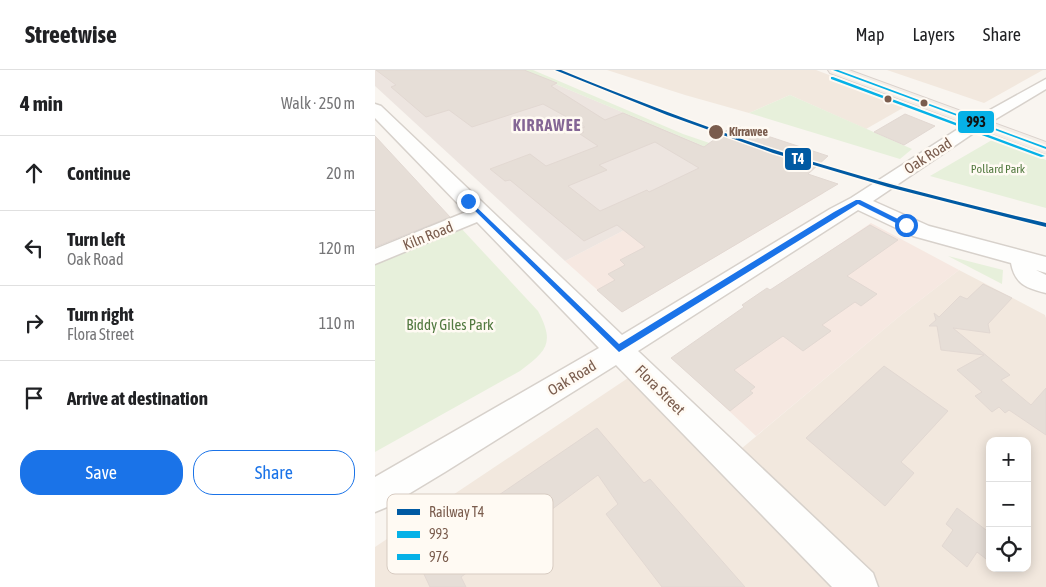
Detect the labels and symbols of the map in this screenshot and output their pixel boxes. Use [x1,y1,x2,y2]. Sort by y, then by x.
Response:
unlabelled marker [883,94,893,104]
unlabelled marker [919,98,929,108]
line badge: 993 [957,110,995,134]
text: 993 [966,114,986,130]
district label: KIRRAWEE [513,116,581,134]
marker: Kirrawee [707,123,725,141]
place label: Kirrawee [729,125,768,139]
street label: Oak Road [901,134,955,177]
line badge: T4 [784,147,812,171]
text: T4 [792,151,805,167]
park label: Pollard Park [971,162,1026,176]
route end [457,190,480,213]
route start [895,214,918,237]
street label: Kiln Road [400,218,455,253]
park label: Biddy Giles Park [406,316,494,333]
street label: Oak Road [545,357,599,399]
street label: Flora Street [632,361,689,418]
legend [387,494,553,574]
text: Railway T4 [429,504,485,520]
text: 993 [429,526,449,542]
text: 976 [429,549,449,565]

